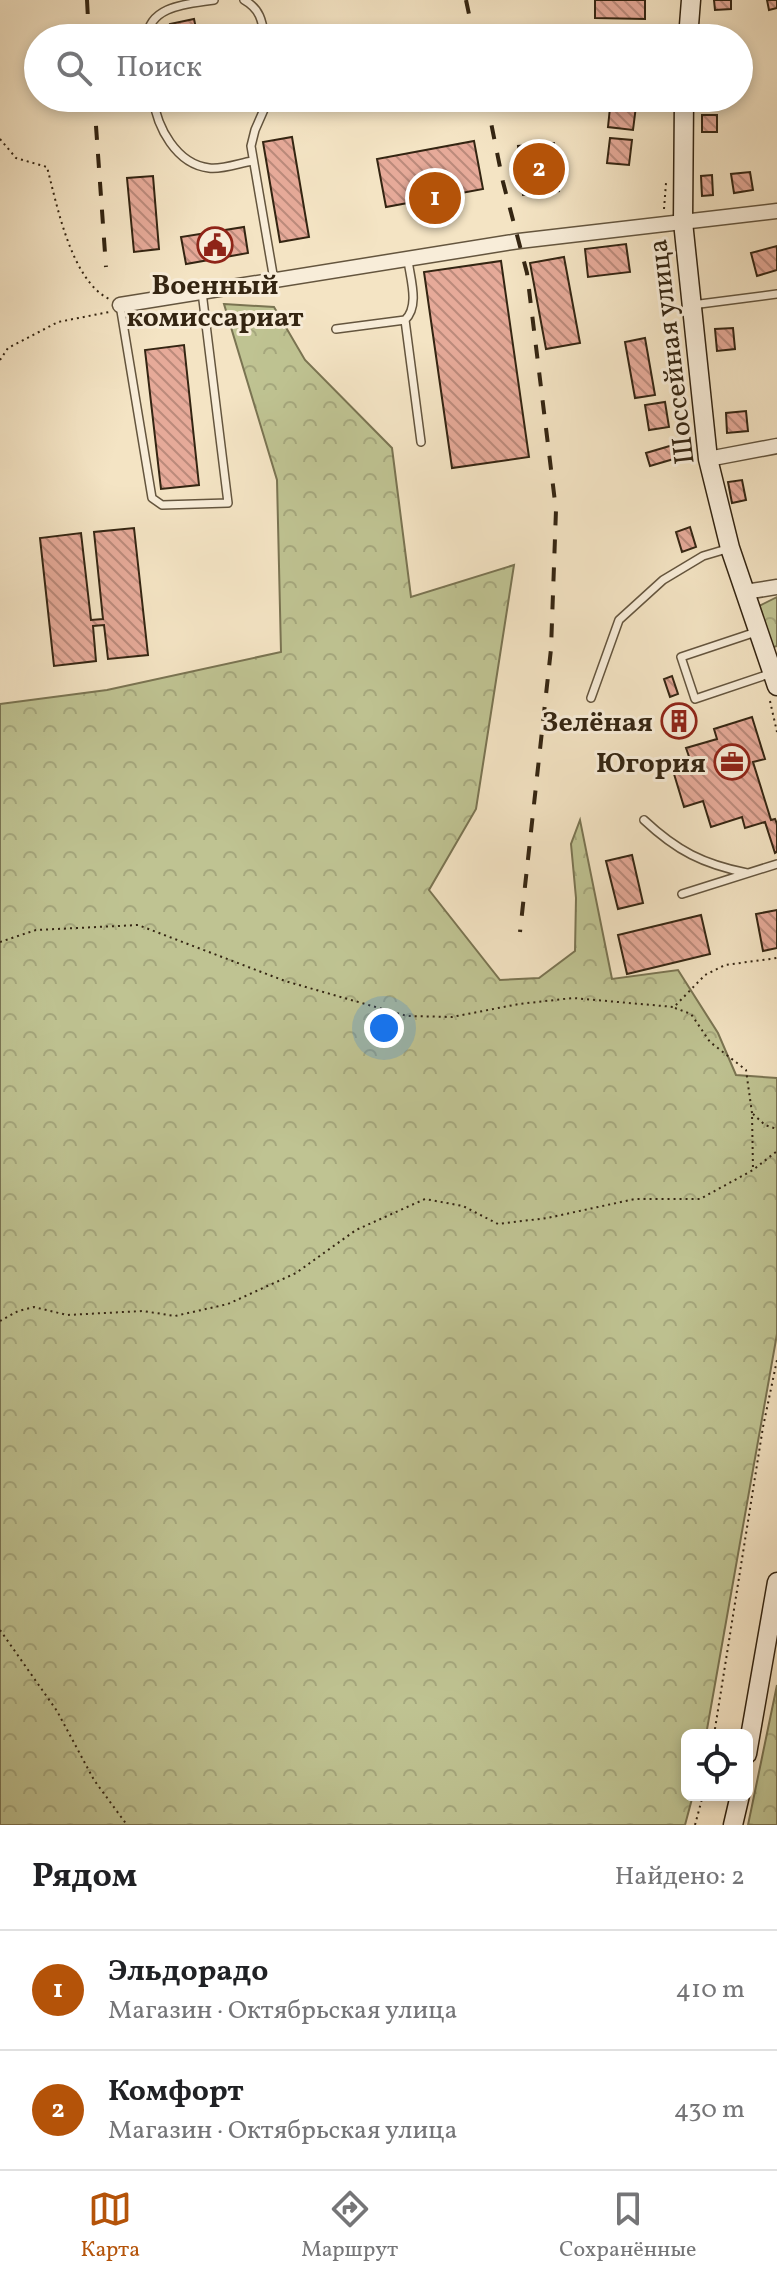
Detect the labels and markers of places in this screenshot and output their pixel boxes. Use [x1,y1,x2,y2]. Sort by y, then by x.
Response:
pin: 2 [513,139,565,199]
pin: 1 [409,168,461,228]
public building icon: Военный комиссариат [196,226,234,264]
place label: Военный комиссариат [126,267,304,338]
building icon: Зелёная [660,702,698,740]
place label: Зелёная [542,704,653,743]
office icon: Югория [713,743,751,781]
place label: Югория [596,745,706,784]

